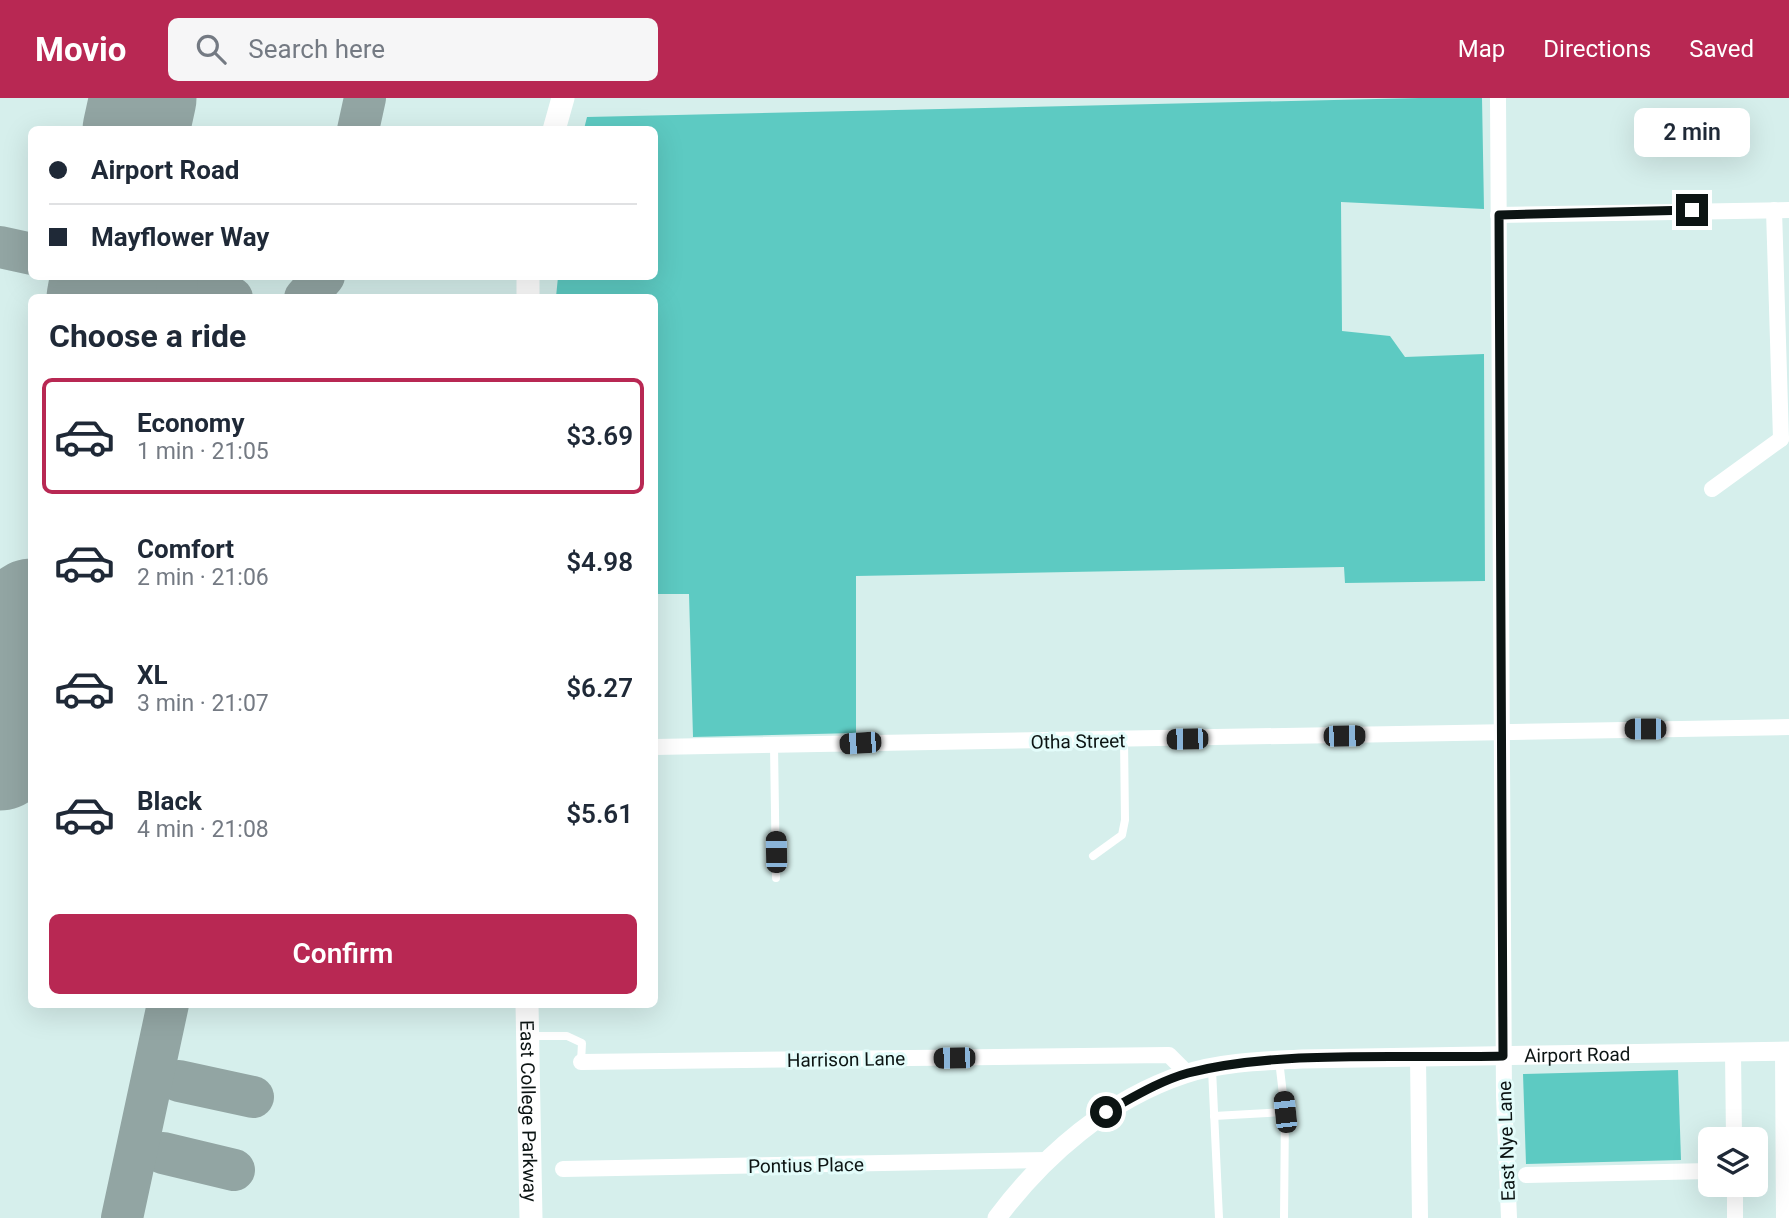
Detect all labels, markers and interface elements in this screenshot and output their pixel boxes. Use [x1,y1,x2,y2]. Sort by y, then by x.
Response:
search box [168,18,658,81]
text: Movio [35,30,126,69]
icon: search [192,30,230,68]
text: Search here [248,34,385,64]
text: Map [1458,35,1505,63]
text: Directions [1543,35,1651,63]
text: Saved [1689,35,1754,63]
callout: 2 min [1634,108,1750,158]
text: 2 min [1663,119,1721,146]
text: Airport Road [91,155,239,185]
route end [1676,194,1708,226]
text: Mayflower Way [91,222,269,252]
text: Choose a ride [49,317,246,355]
icon: car [53,405,116,468]
text: Economy [137,408,244,438]
text: $3.69 [566,421,633,451]
text: 1 min · 21:05 [137,438,269,465]
icon: car [53,531,116,594]
text: Comfort [137,534,234,564]
text: $4.98 [566,547,633,577]
text: 2 min · 21:06 [137,564,269,591]
icon: car [53,657,116,720]
text: XL [137,660,168,690]
text: $6.27 [566,673,633,703]
text: 3 min · 21:07 [137,690,269,717]
car [1625,719,1667,740]
car [1323,725,1366,747]
car [1166,728,1209,750]
street label: Otha Street [1030,729,1126,754]
car [839,731,882,755]
icon: car [53,783,116,846]
text: Black [137,786,202,816]
text: $5.61 [566,799,633,829]
text: 4 min · 21:08 [137,816,269,843]
car [766,831,787,873]
button: Confirm [49,914,637,994]
street label: East College Parkway [515,1020,542,1202]
street label: Airport Road [1524,1043,1631,1067]
street label: Harrison Lane [787,1047,905,1072]
car [933,1047,976,1069]
street label: East Nye Lane [1493,1081,1520,1201]
car [1273,1090,1298,1134]
route start [1090,1096,1122,1128]
map controls [1698,1127,1768,1197]
button: layers [1698,1127,1768,1197]
street label: Pontius Place [748,1153,864,1178]

